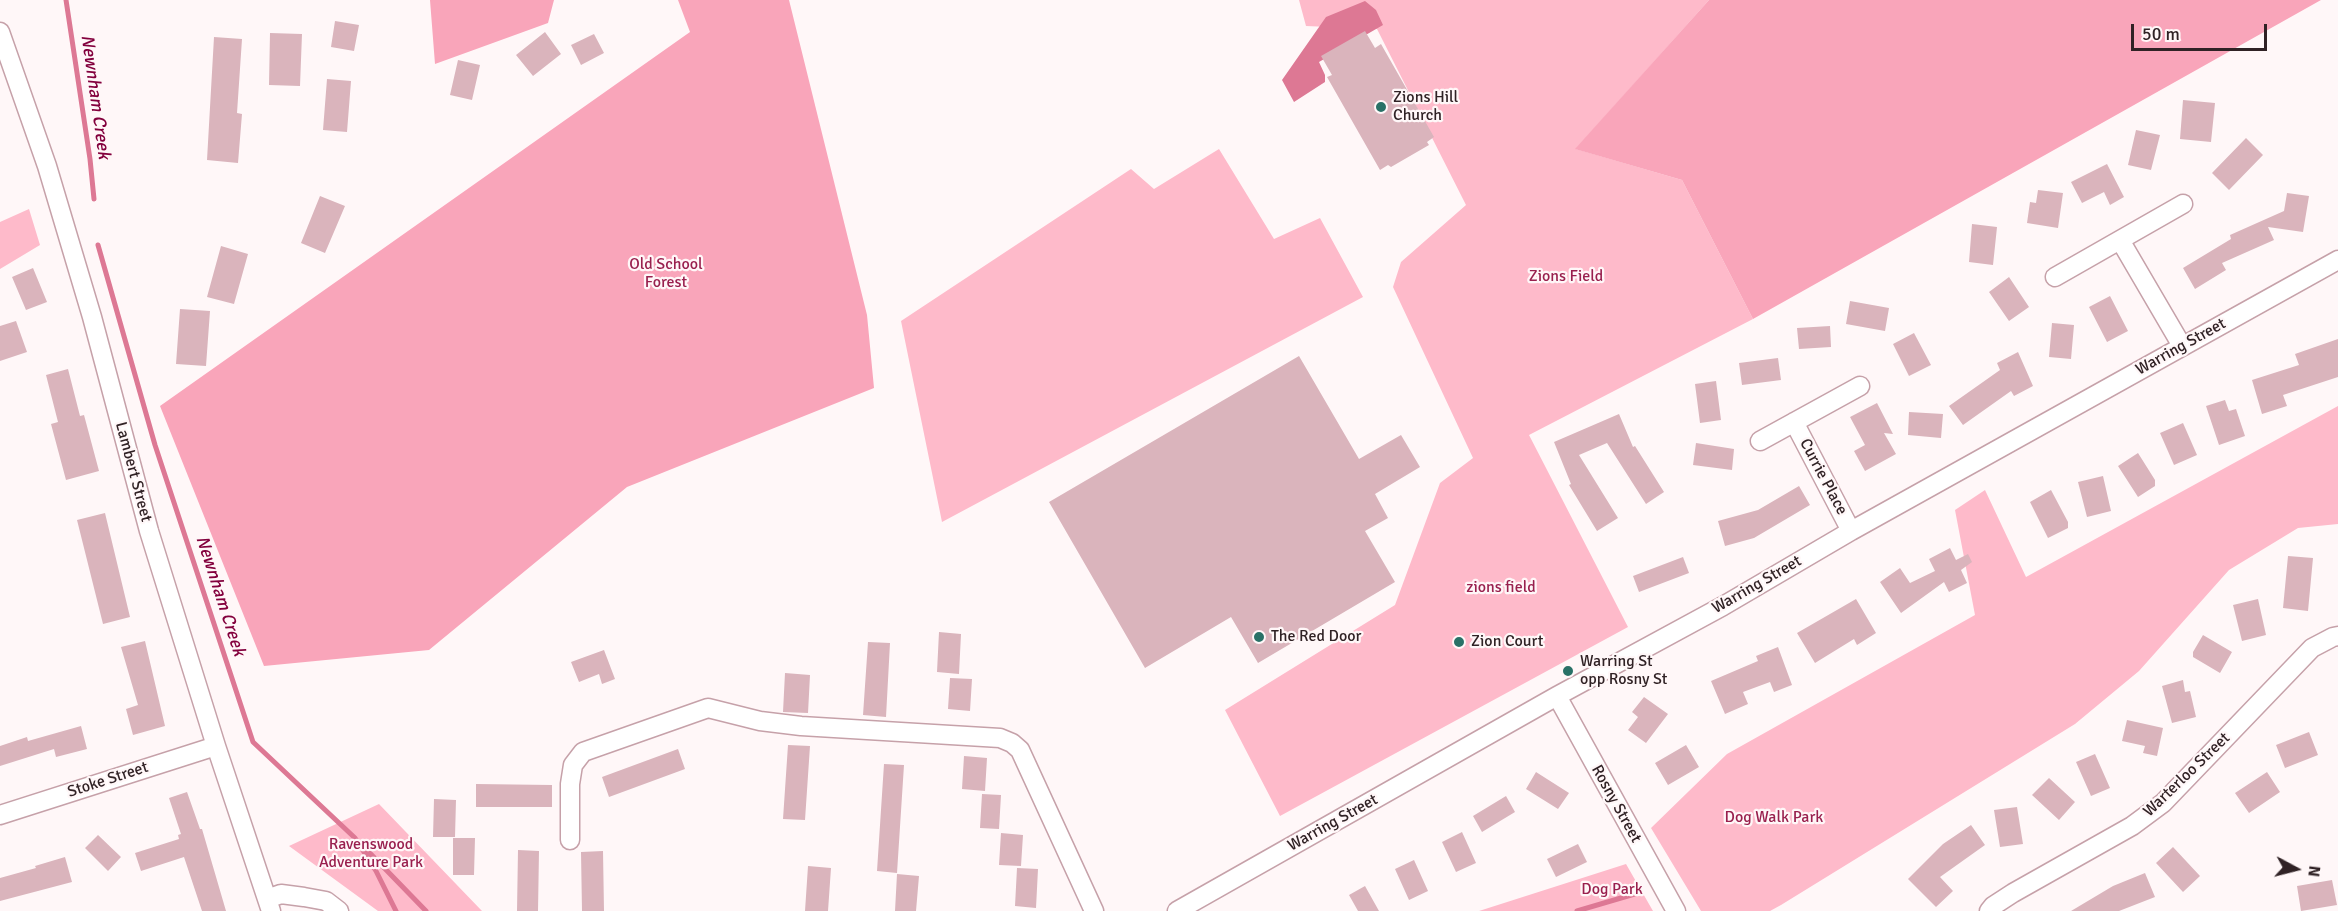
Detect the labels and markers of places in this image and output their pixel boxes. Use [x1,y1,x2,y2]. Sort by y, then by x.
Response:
place label: Zions Hill Church [1393,88,1458,126]
marker: Zions Hill Church [1374,100,1388,114]
place label: The Red Door [1271,627,1361,647]
marker: The Red Door [1252,630,1266,644]
place label: Zion Court [1471,632,1543,652]
marker: Zion Court [1452,635,1466,649]
place label: Warring St opp Rosny St [1580,652,1667,690]
marker: Warring St opp Rosny St [1561,664,1575,678]

